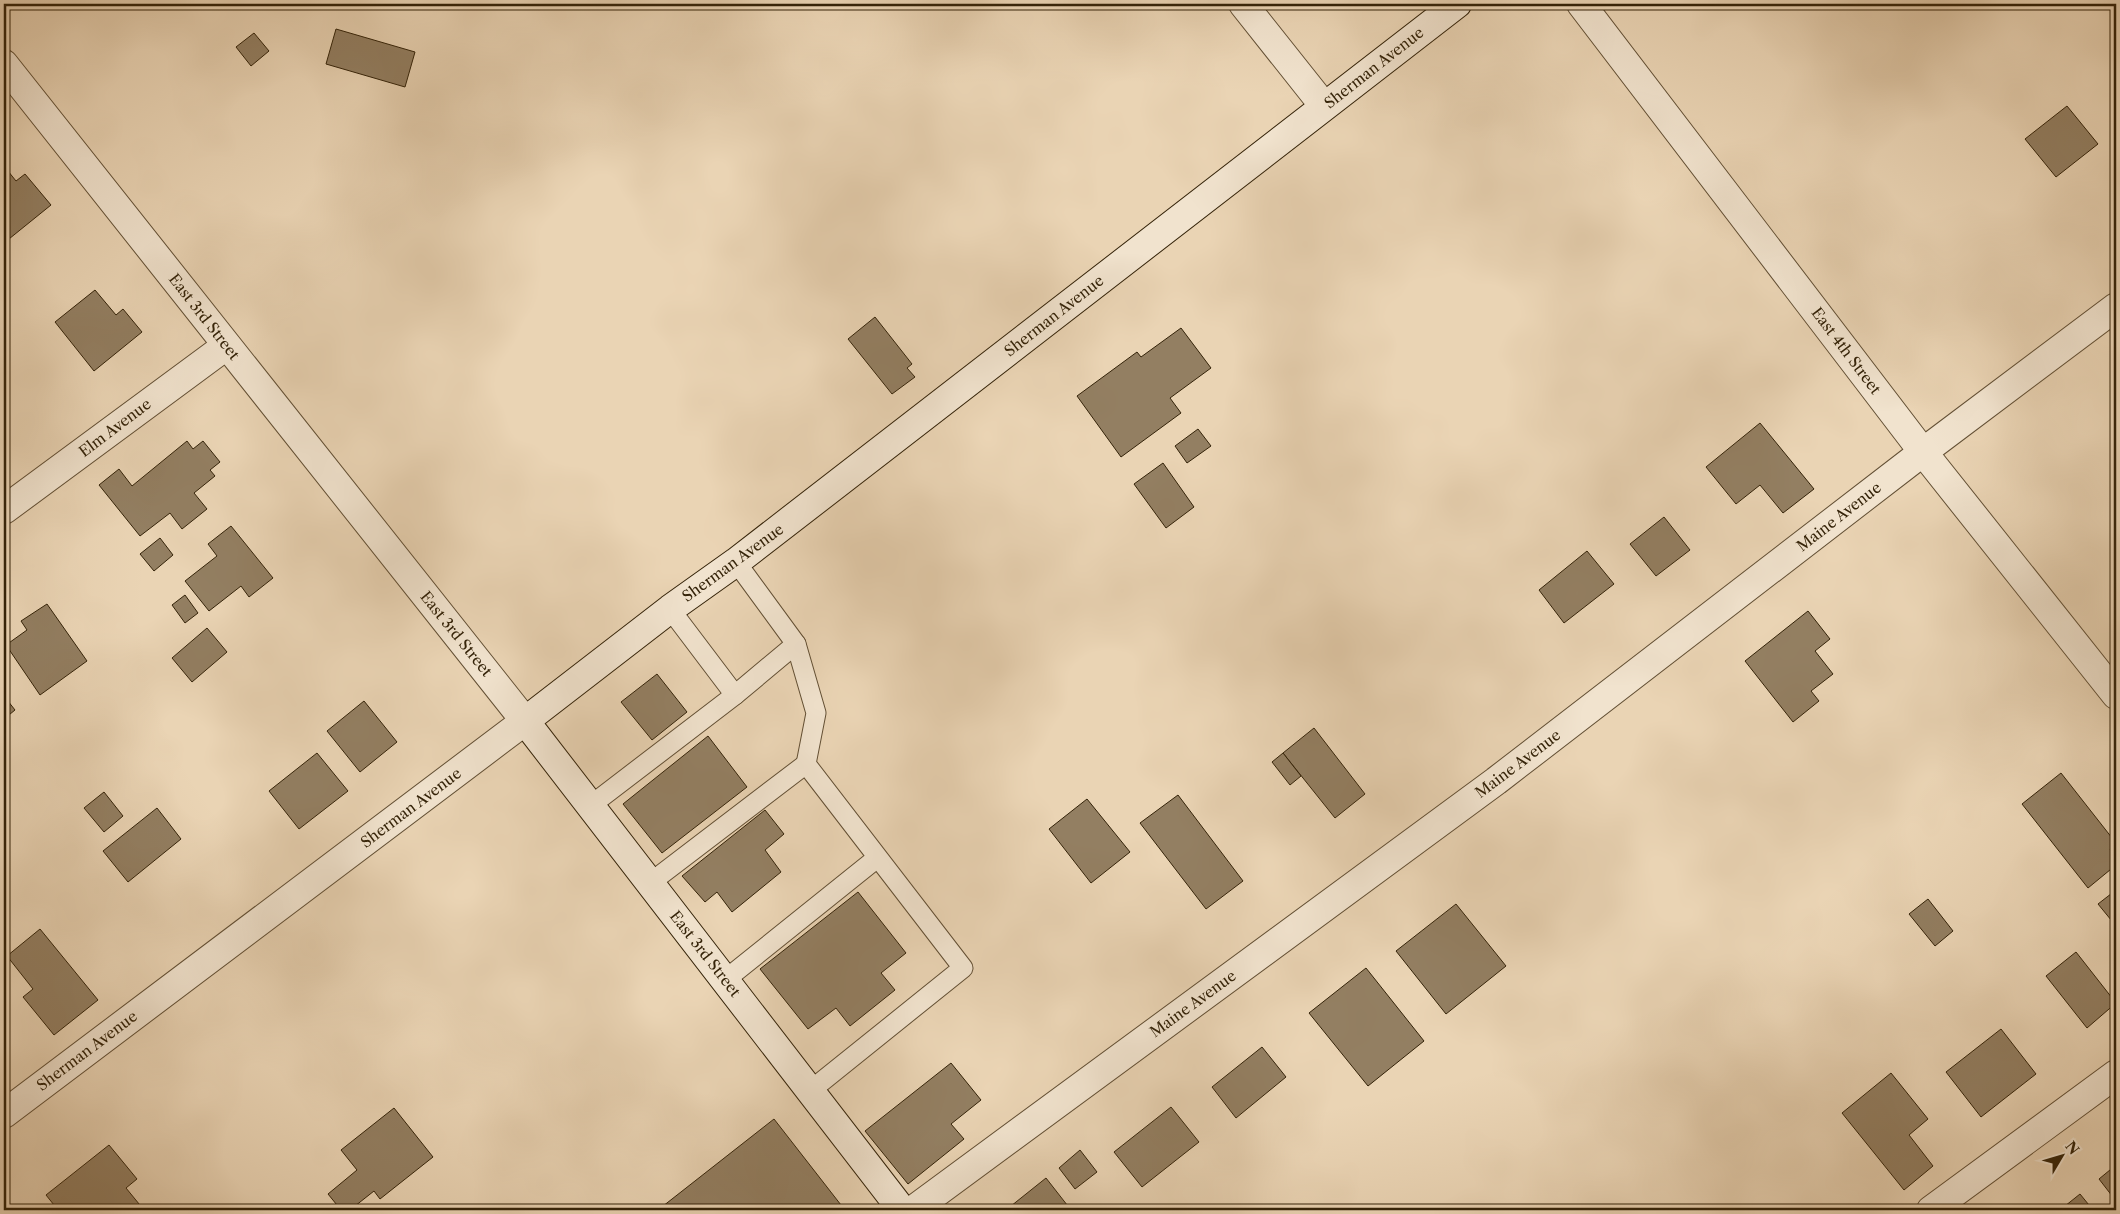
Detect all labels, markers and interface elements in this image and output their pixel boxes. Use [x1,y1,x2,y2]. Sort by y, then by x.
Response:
street label: Sherman Avenue [1320,23,1427,112]
street label: East 3rd Street [165,270,244,364]
street label: Sherman Avenue [1000,271,1107,360]
street label: East 4th Street [1808,304,1886,398]
street label: Elm Avenue [75,394,155,461]
street label: Maine Avenue [1793,478,1885,555]
street label: Sherman Avenue [678,519,787,606]
street label: East 3rd Street [416,587,497,681]
street label: Maine Avenue [1471,725,1564,802]
street label: Sherman Avenue [357,764,465,852]
street label: East 3rd Street [666,907,745,1001]
street label: Maine Avenue [1146,966,1240,1041]
street label: Sherman Avenue [33,1007,141,1095]
north arrow [2038,1132,2088,1182]
text: N [2061,1138,2083,1158]

